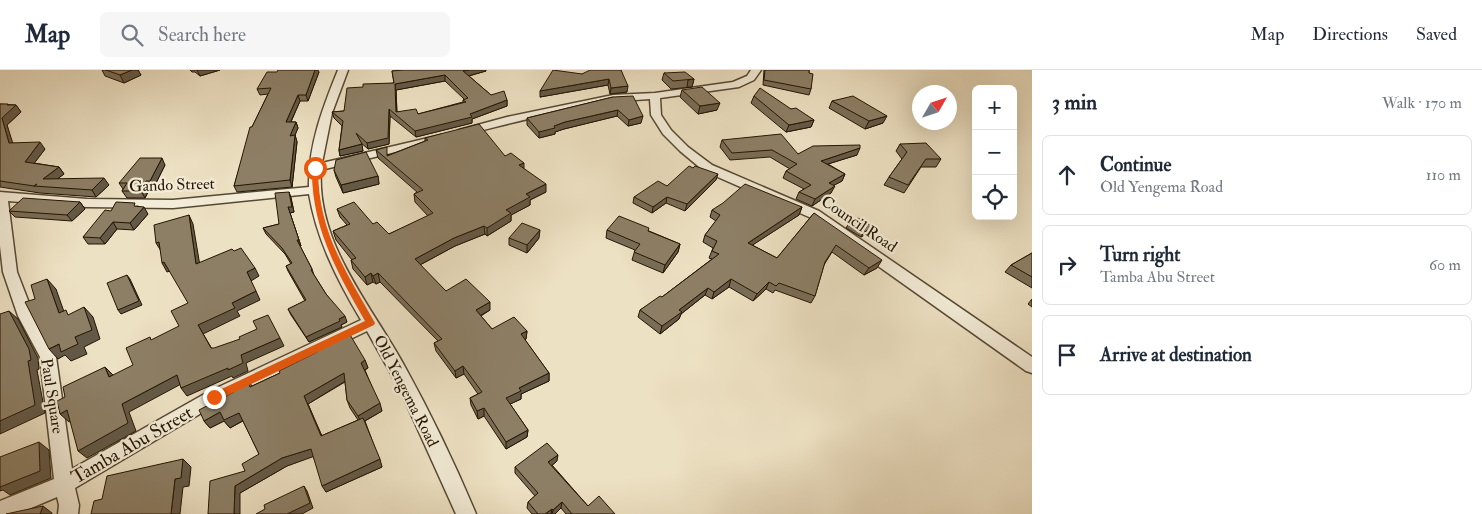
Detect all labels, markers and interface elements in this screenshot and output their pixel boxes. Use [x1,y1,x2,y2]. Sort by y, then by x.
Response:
search box [100,12,450,57]
text: Map [25,19,70,50]
icon: search [118,21,146,49]
text: Search here [158,23,246,47]
text: Map [1251,23,1284,46]
text: Directions [1312,23,1388,46]
text: Saved [1416,23,1457,46]
north arrow [912,85,957,130]
map controls [972,85,1017,220]
button: + [972,85,1017,130]
text: 3 min [1052,89,1097,116]
text: Walk · 170 m [1382,93,1462,113]
button: − [972,130,1017,175]
text: Continue [1100,153,1171,177]
route start [304,157,327,180]
icon: ahead [1053,161,1081,189]
text: 110 m [1426,165,1461,185]
street label: Gando Street [129,174,215,196]
button: locate [972,175,1017,220]
text: Old Yengema Road [1100,177,1223,197]
street label: Council Road [817,191,901,257]
text: Turn right [1100,243,1180,267]
icon: right [1053,251,1081,279]
text: 60 m [1429,255,1461,275]
text: Tamba Abu Street [1100,267,1215,287]
street label: Old Yengema Road [369,332,443,450]
icon: arrive [1053,341,1081,369]
text: Arrive at destination [1100,343,1252,367]
street label: Paul Square [36,357,68,435]
route end [203,386,226,409]
street label: Tamba Abu Street [67,400,197,490]

